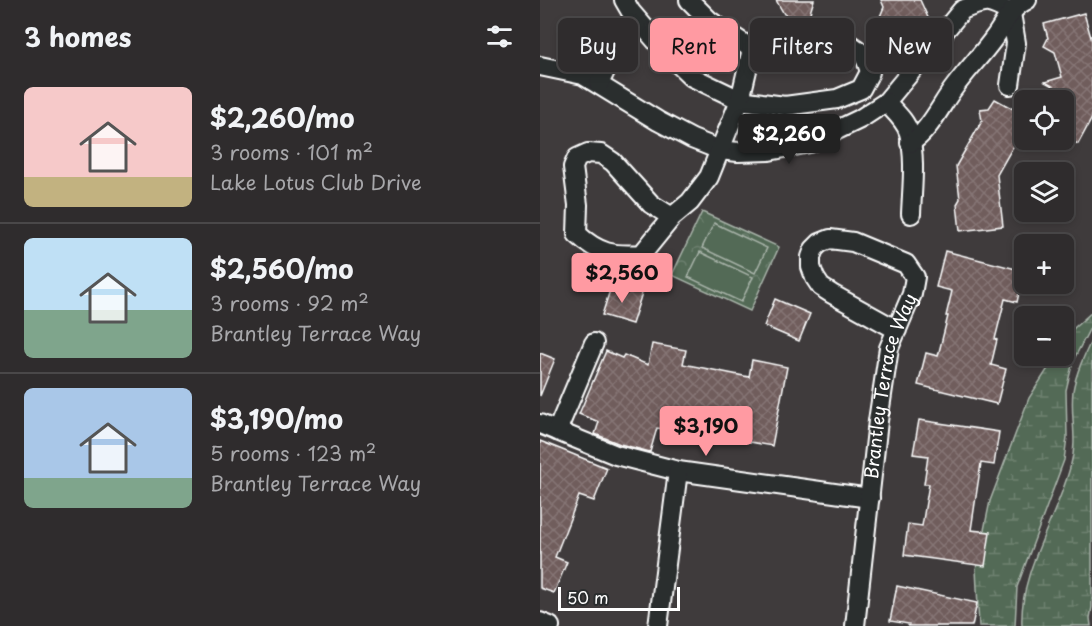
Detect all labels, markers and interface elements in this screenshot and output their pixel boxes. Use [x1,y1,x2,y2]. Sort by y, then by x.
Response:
text: 3 homes [24,17,131,56]
chip: Buy [558,18,638,72]
chip: Rent [650,18,738,72]
chip: Filters [750,18,854,72]
chip: New [866,18,952,72]
icon: filters [483,20,516,53]
map controls [1014,90,1074,366]
button: locate [1014,90,1074,150]
text: $2,260/mo [210,98,354,137]
icon: home [72,111,144,183]
pin: $2,260 [740,114,838,165]
text: $2,260 [752,118,826,148]
text: 3 rooms · 101 m² [210,137,373,167]
button: layers [1014,162,1074,222]
text: Lake Lotus Club Drive [210,167,422,197]
button: + [1014,234,1074,294]
text: $2,560/mo [210,249,354,288]
pin: $2,560 [573,253,671,304]
text: $2,560 [586,257,658,287]
icon: home [72,262,144,334]
text: 3 rooms · 92 m² [210,288,369,318]
street label: Brantley Terrace Way [857,289,923,480]
button: − [1014,306,1074,366]
text: Brantley Terrace Way [210,318,421,348]
text: $3,190/mo [210,399,343,438]
pin: $3,190 [657,406,755,457]
text: $3,190 [674,410,738,440]
icon: home [72,412,144,484]
text: 5 rooms · 123 m² [210,438,376,468]
text: Brantley Terrace Way [210,468,421,498]
scale bar [558,584,680,612]
text: 50 m [567,585,608,609]

